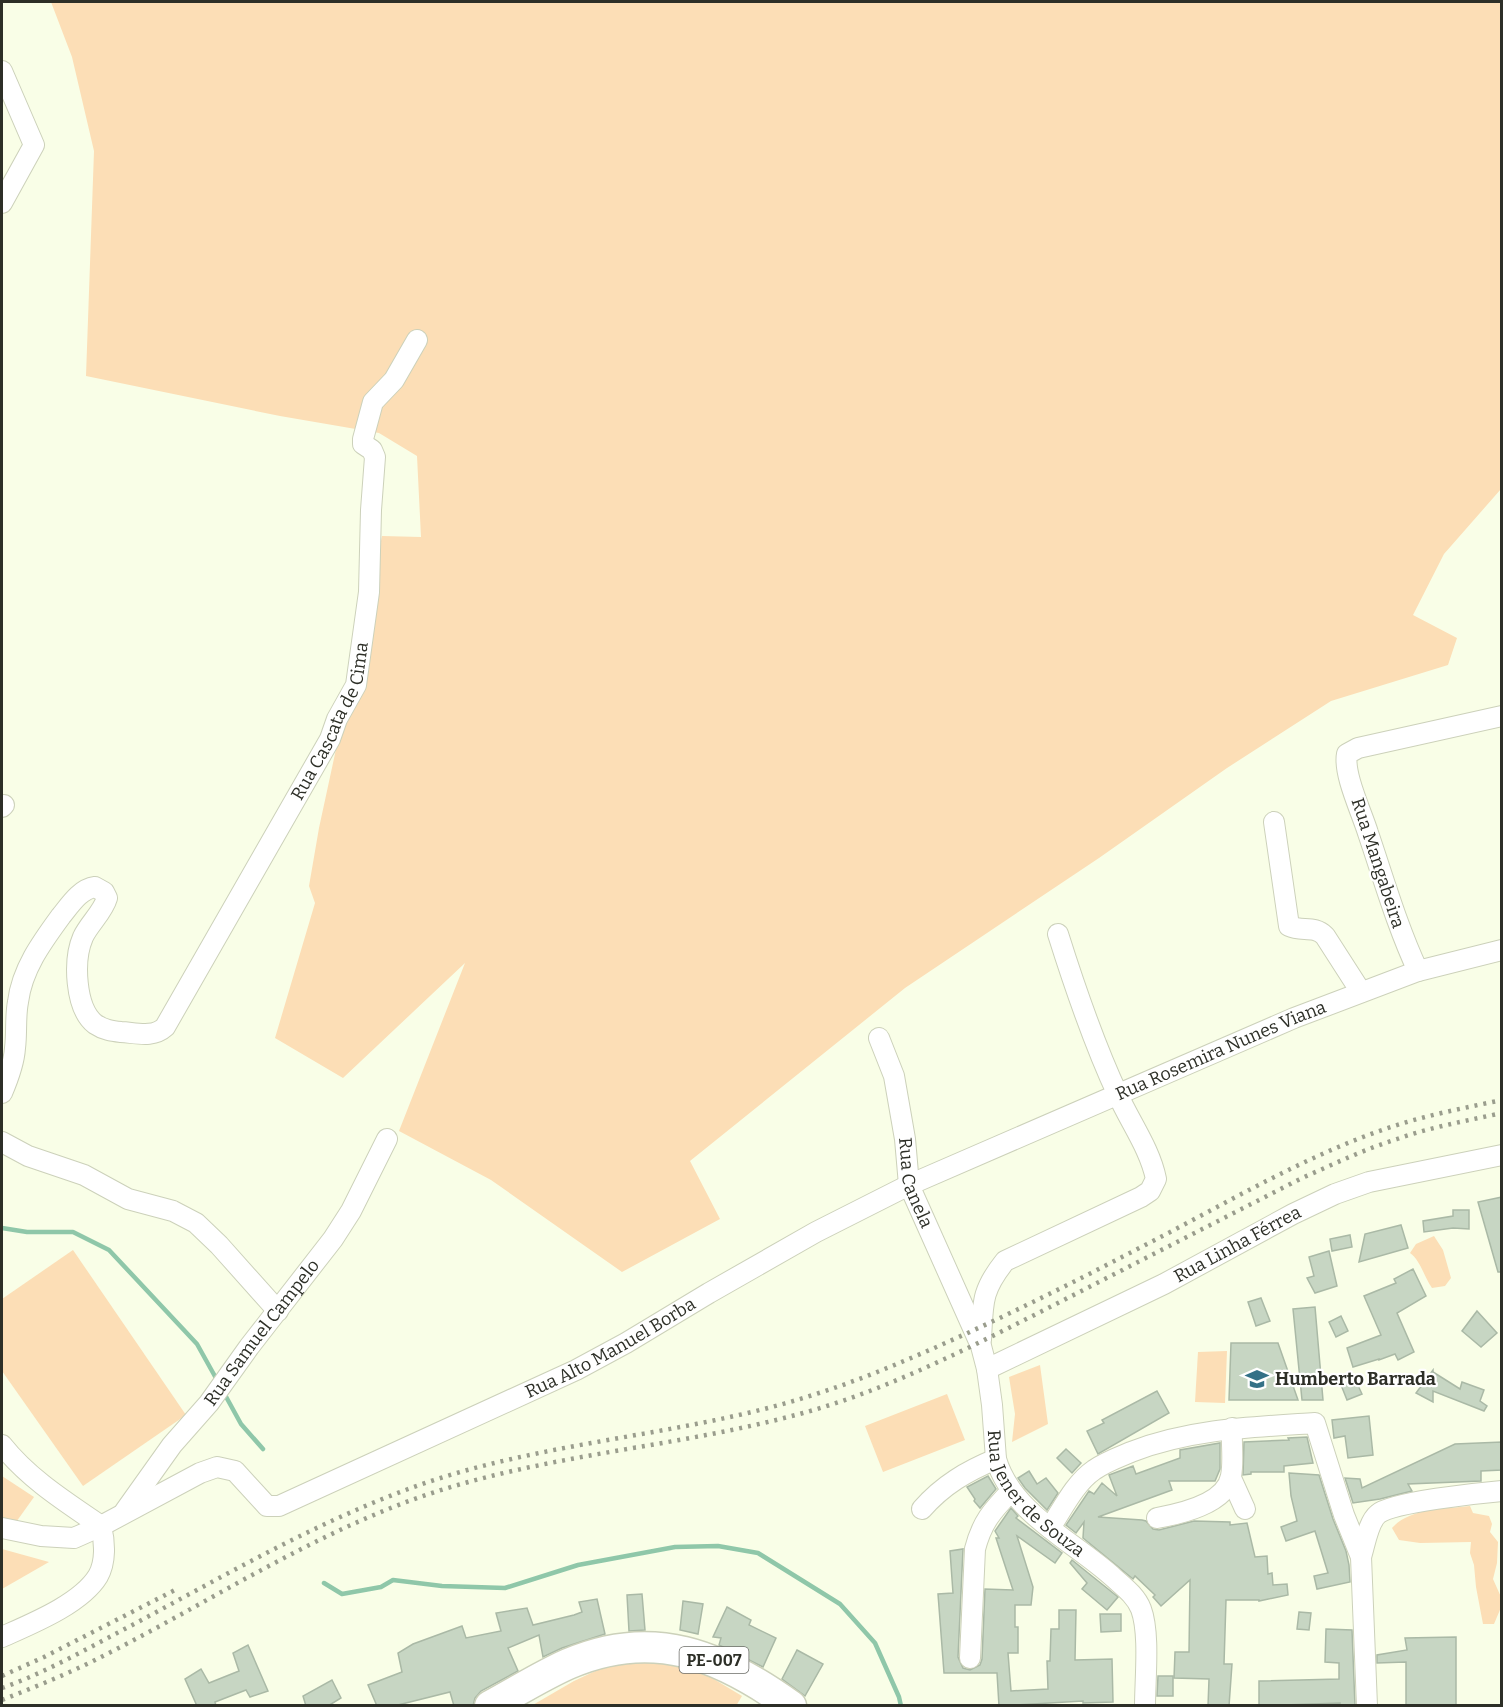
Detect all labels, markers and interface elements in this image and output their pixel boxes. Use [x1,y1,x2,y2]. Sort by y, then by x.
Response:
street label: Rua Cascata de Cima [286,640,373,804]
street label: Rua Mangabeira [1347,795,1409,931]
street label: Rua Rosemira Nunes Viana [1112,996,1329,1105]
street label: Rua Canela [894,1137,938,1231]
street label: Rua Linha Férrea [1170,1201,1305,1288]
street label: Rua Samuel Campelo [200,1255,324,1410]
street label: Rua Alto Manuel Borba [522,1293,700,1403]
school or university icon: Humberto Barrada [1244,1366,1270,1392]
place label: Humberto Barrada [1275,1368,1436,1390]
street label: Rua Jener de Souza [983,1429,1089,1562]
road number: PE-007 [680,1647,748,1673]

